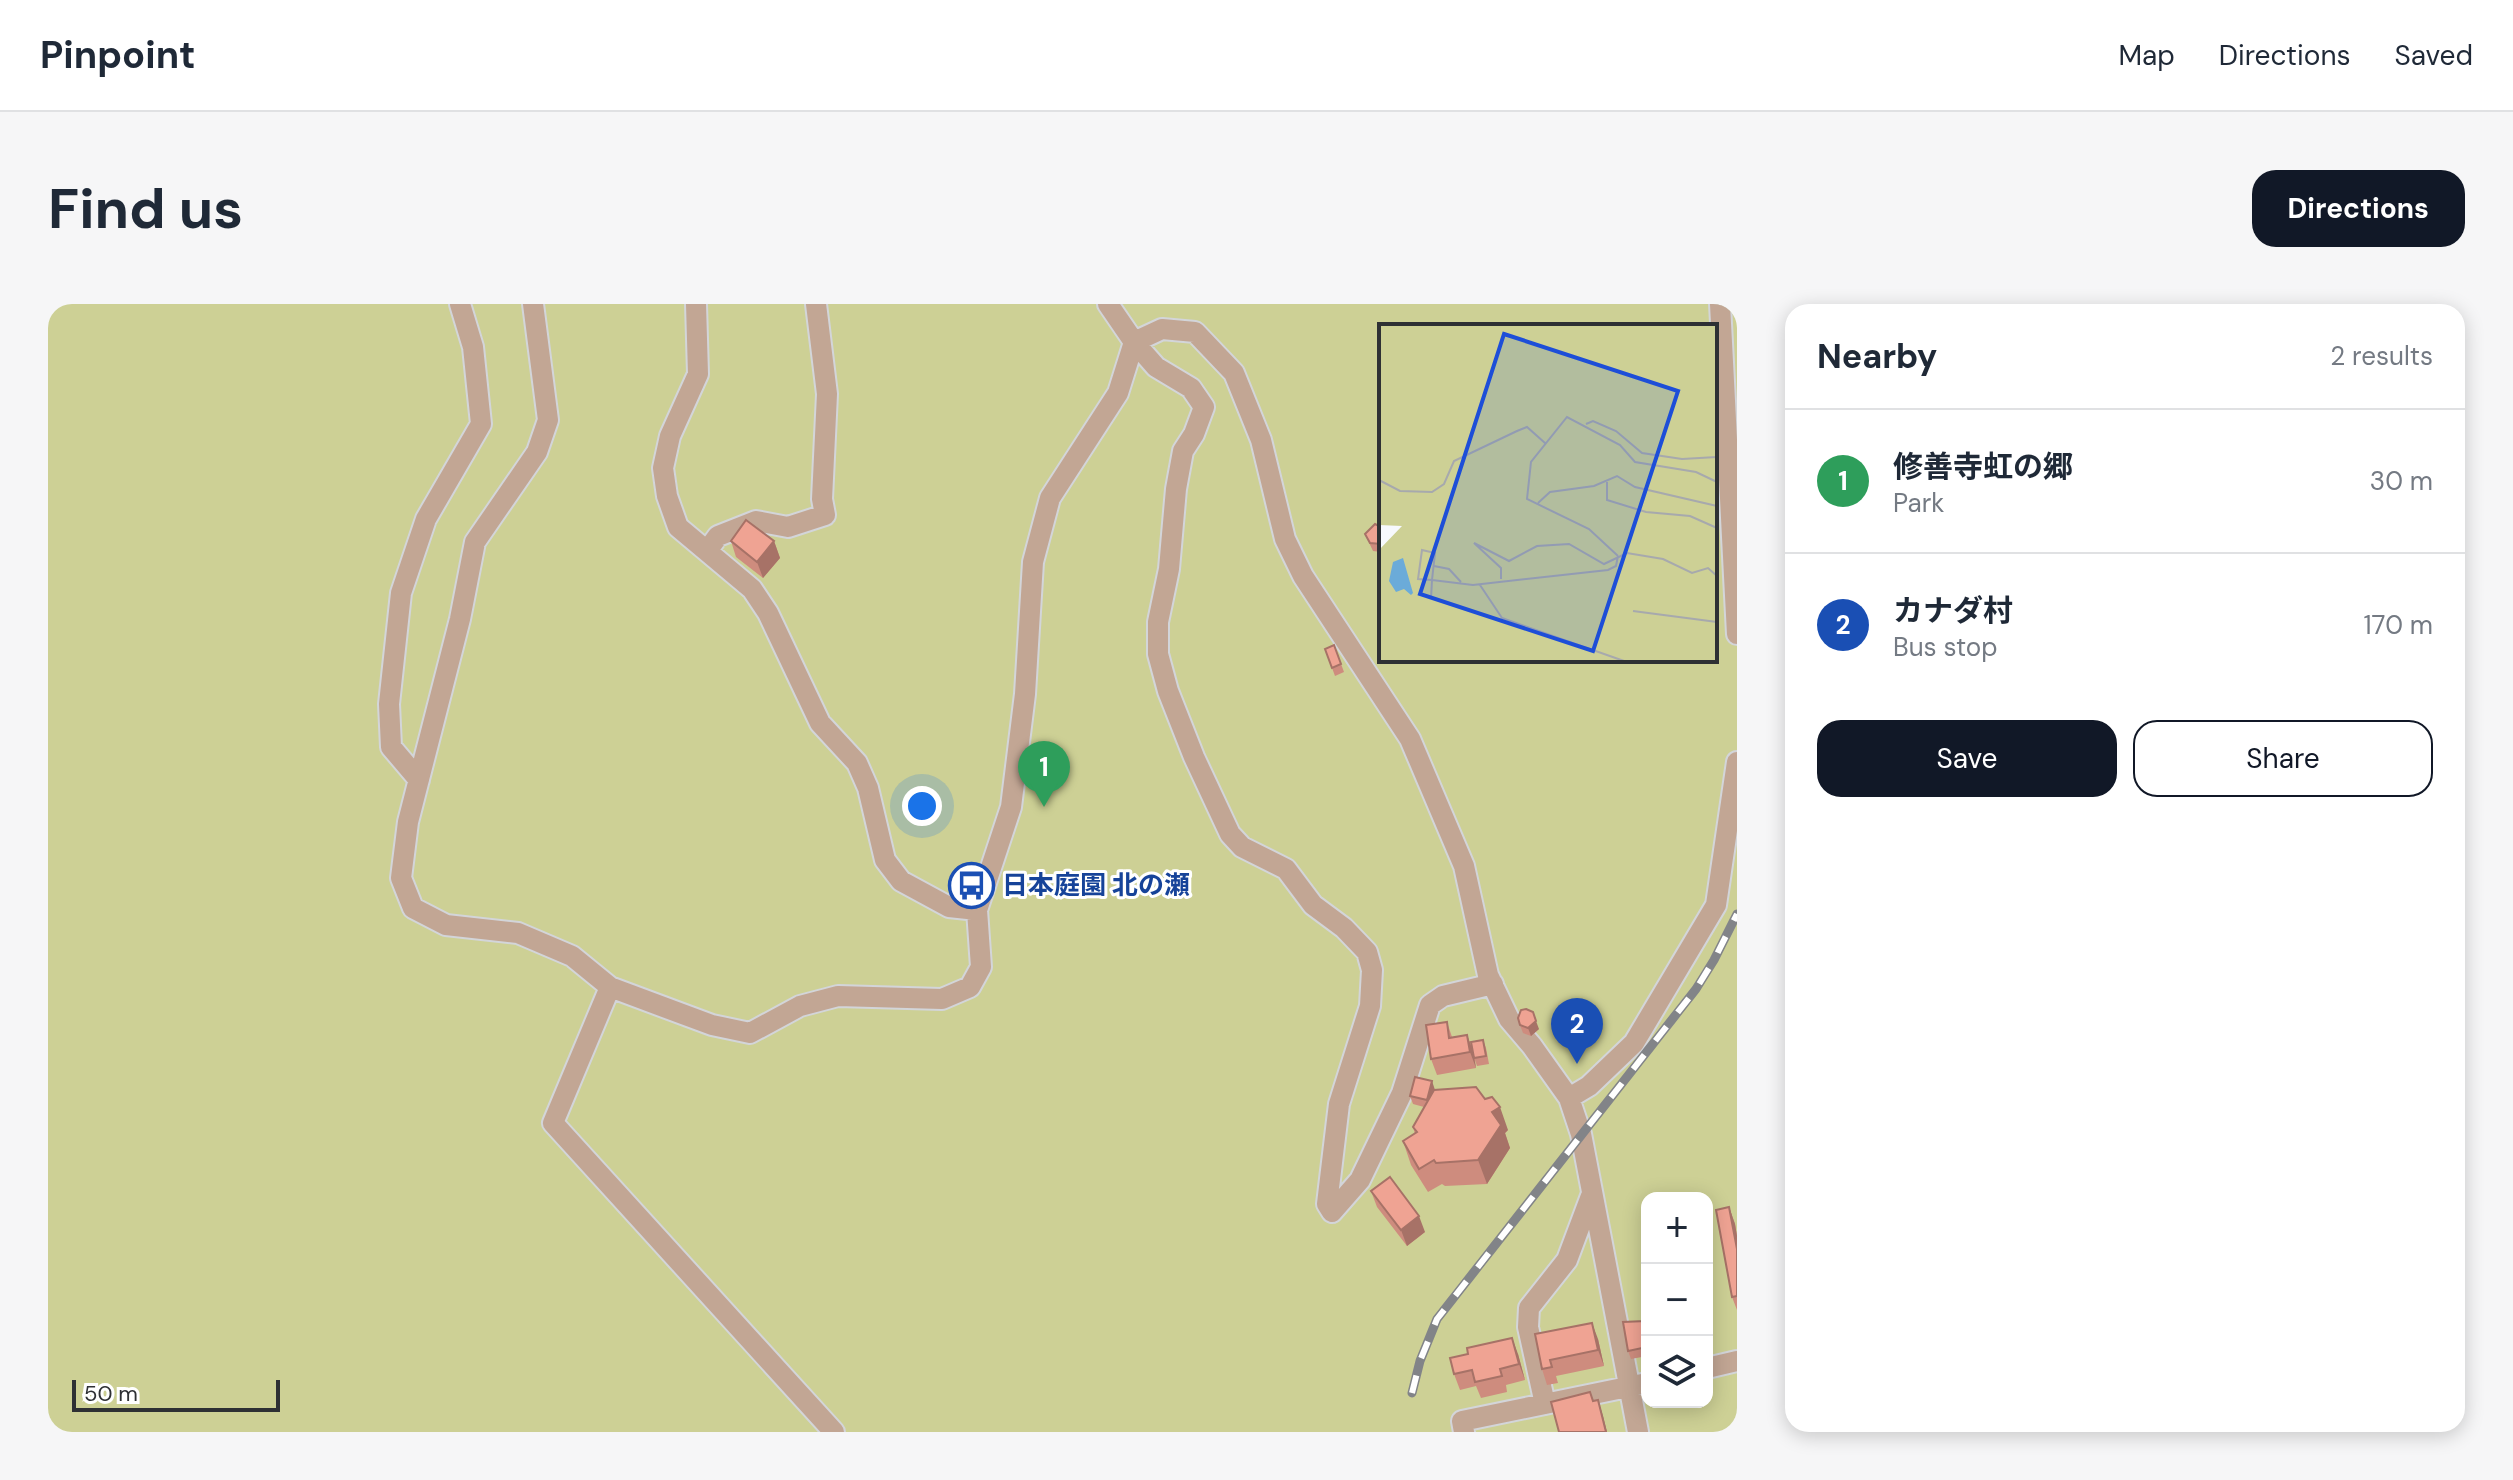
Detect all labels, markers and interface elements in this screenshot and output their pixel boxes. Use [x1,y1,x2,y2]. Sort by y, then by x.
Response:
text: Pinpoint [40,30,196,80]
text: Map [2118,37,2175,74]
text: Directions [2219,37,2351,74]
text: Saved [2395,37,2473,74]
button: Directions [2252,170,2465,247]
text: Find us [48,172,243,245]
inset map [1379,324,1717,662]
text: Nearby [1817,334,1937,379]
text: 2 results [2330,339,2433,373]
text: 修善寺虹の郷 [1893,447,2073,486]
text: 1 [1838,464,1848,498]
text: 30 m [2370,464,2433,498]
text: Park [1893,486,1944,520]
text: カナダ村 [1893,591,2013,630]
text: 2 [1835,608,1851,642]
text: 170 m [2364,608,2433,642]
text: Bus stop [1893,630,1998,664]
button: Save [1817,720,2117,797]
button: Share [2133,720,2433,797]
pin: 1 [1018,741,1070,807]
your location [902,786,942,826]
bus stop icon: 日本庭園 北の瀬 [947,861,995,909]
place label: 日本庭園 北の瀬 [1002,868,1190,902]
pin: 2 [1551,998,1603,1064]
map controls [1641,1192,1713,1408]
button: + [1641,1192,1713,1264]
button: − [1641,1264,1713,1336]
button: layers [1641,1336,1713,1408]
scale bar [72,1376,280,1412]
text: 50 m [84,1379,138,1408]

